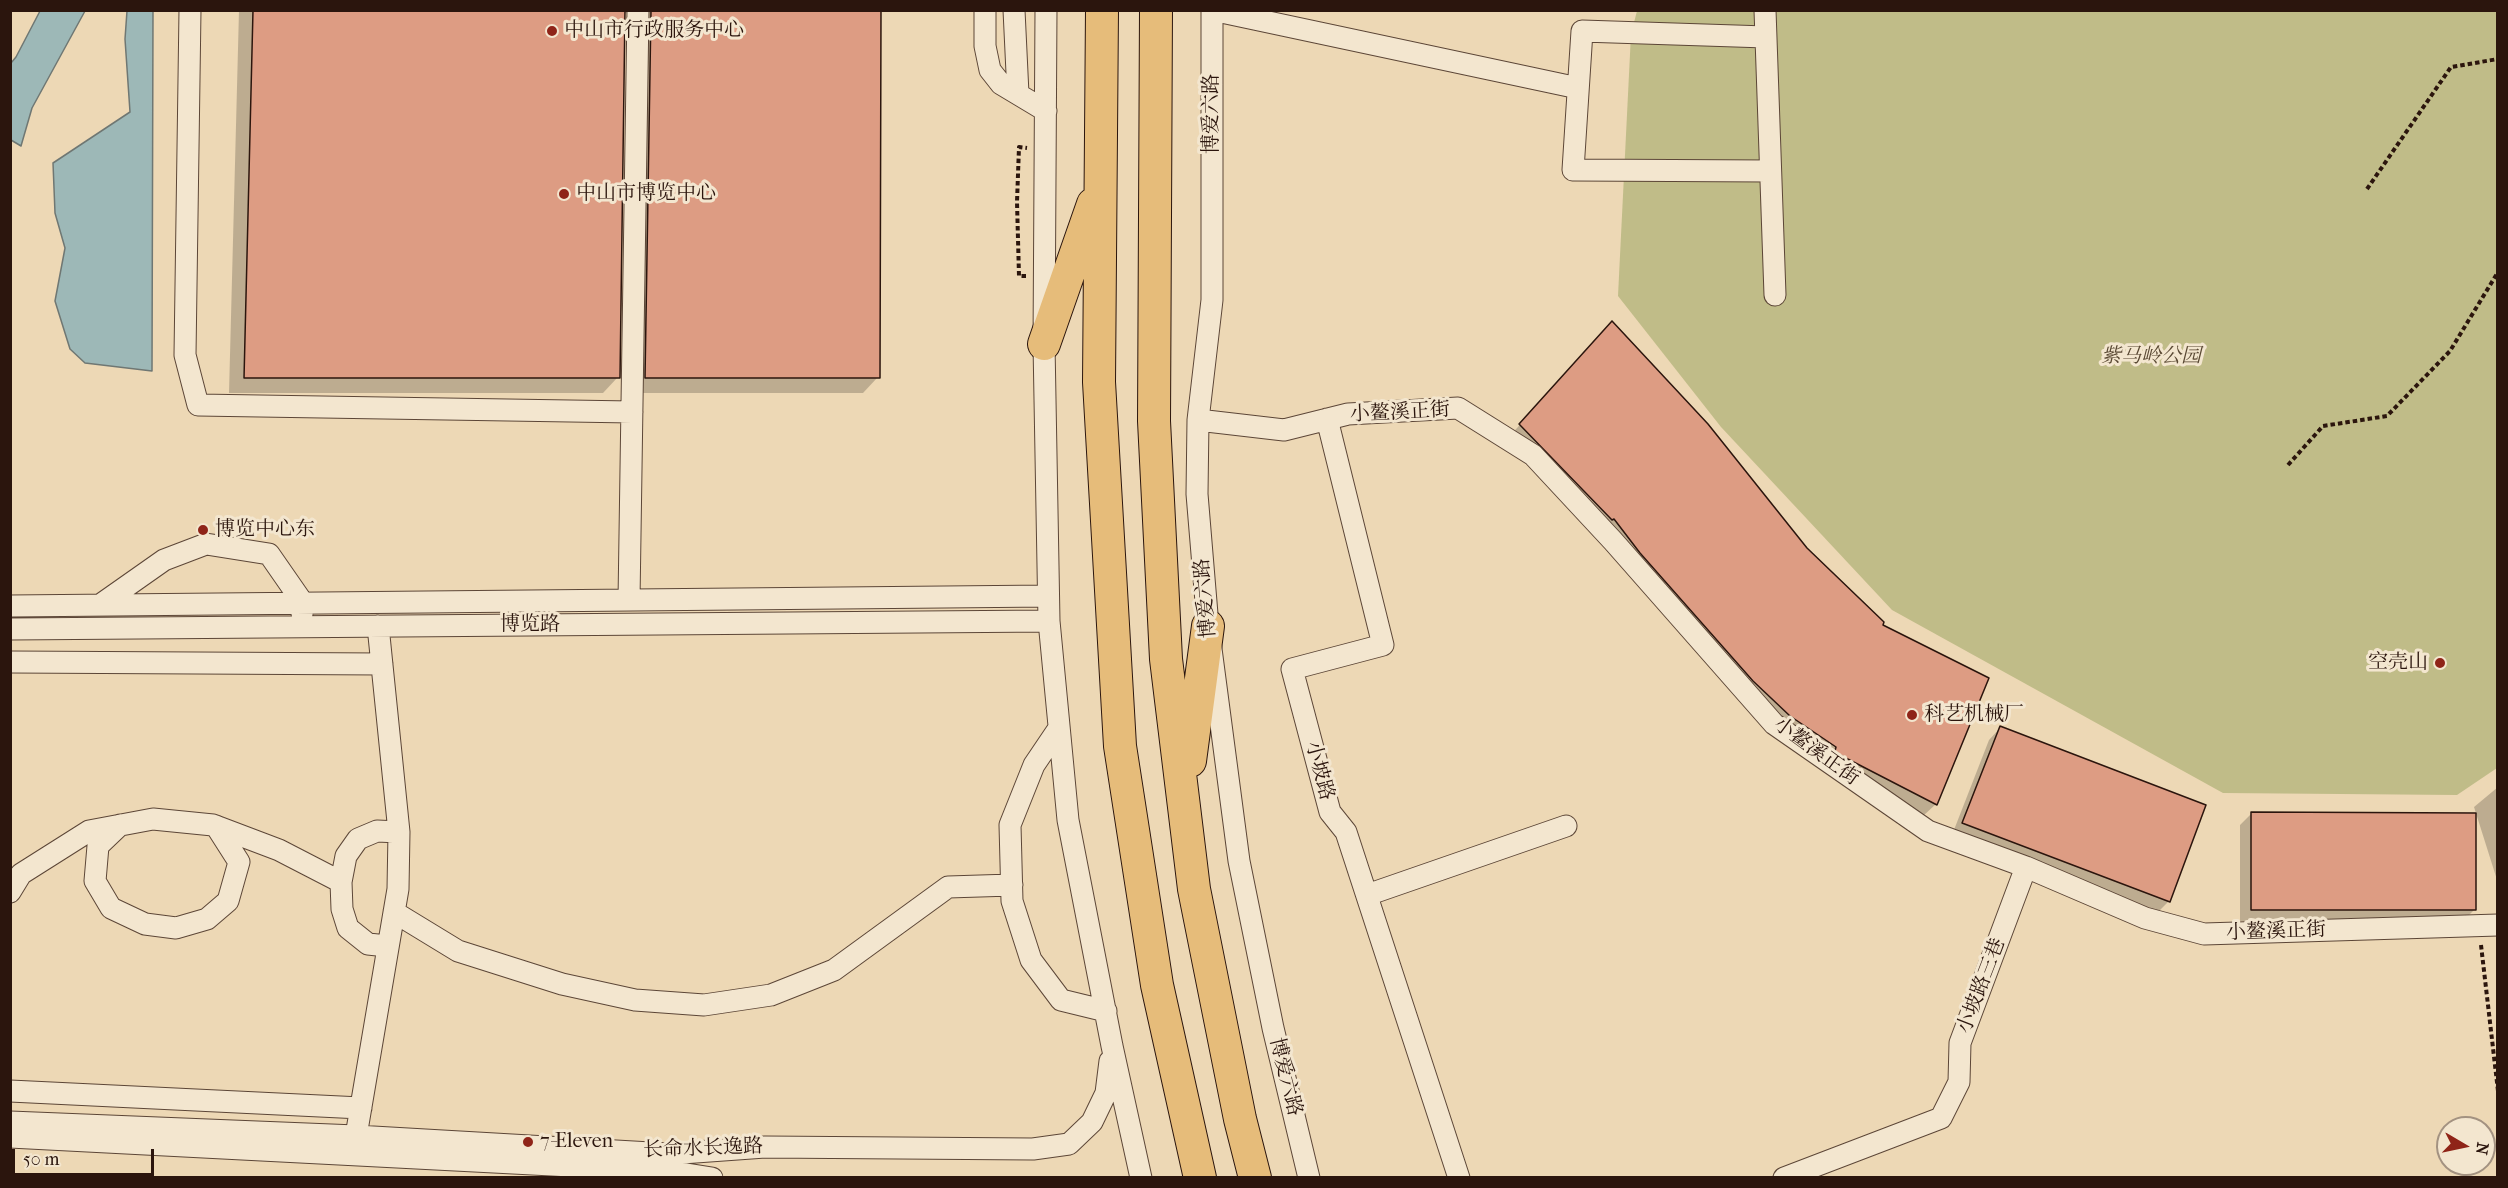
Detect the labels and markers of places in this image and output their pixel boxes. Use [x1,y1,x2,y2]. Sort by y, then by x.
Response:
place label: 中山市行政服务中心 [564,19,744,43]
marker: 中山市行政服务中心 [545,24,559,38]
place label: 中山市博览中心 [576,182,716,206]
marker: 中山市博览中心 [557,187,571,201]
place label: 博览中心东 [215,518,315,542]
marker: 博览中心东 [196,523,210,537]
place label: 空壳山 [2368,651,2428,675]
marker: 空壳山 [2433,656,2447,670]
place label: 科艺机械厂 [1924,703,2024,727]
marker: 科艺机械厂 [1905,708,1919,722]
place label: 7-Eleven [540,1130,613,1154]
marker: 7-Eleven [521,1135,535,1149]

